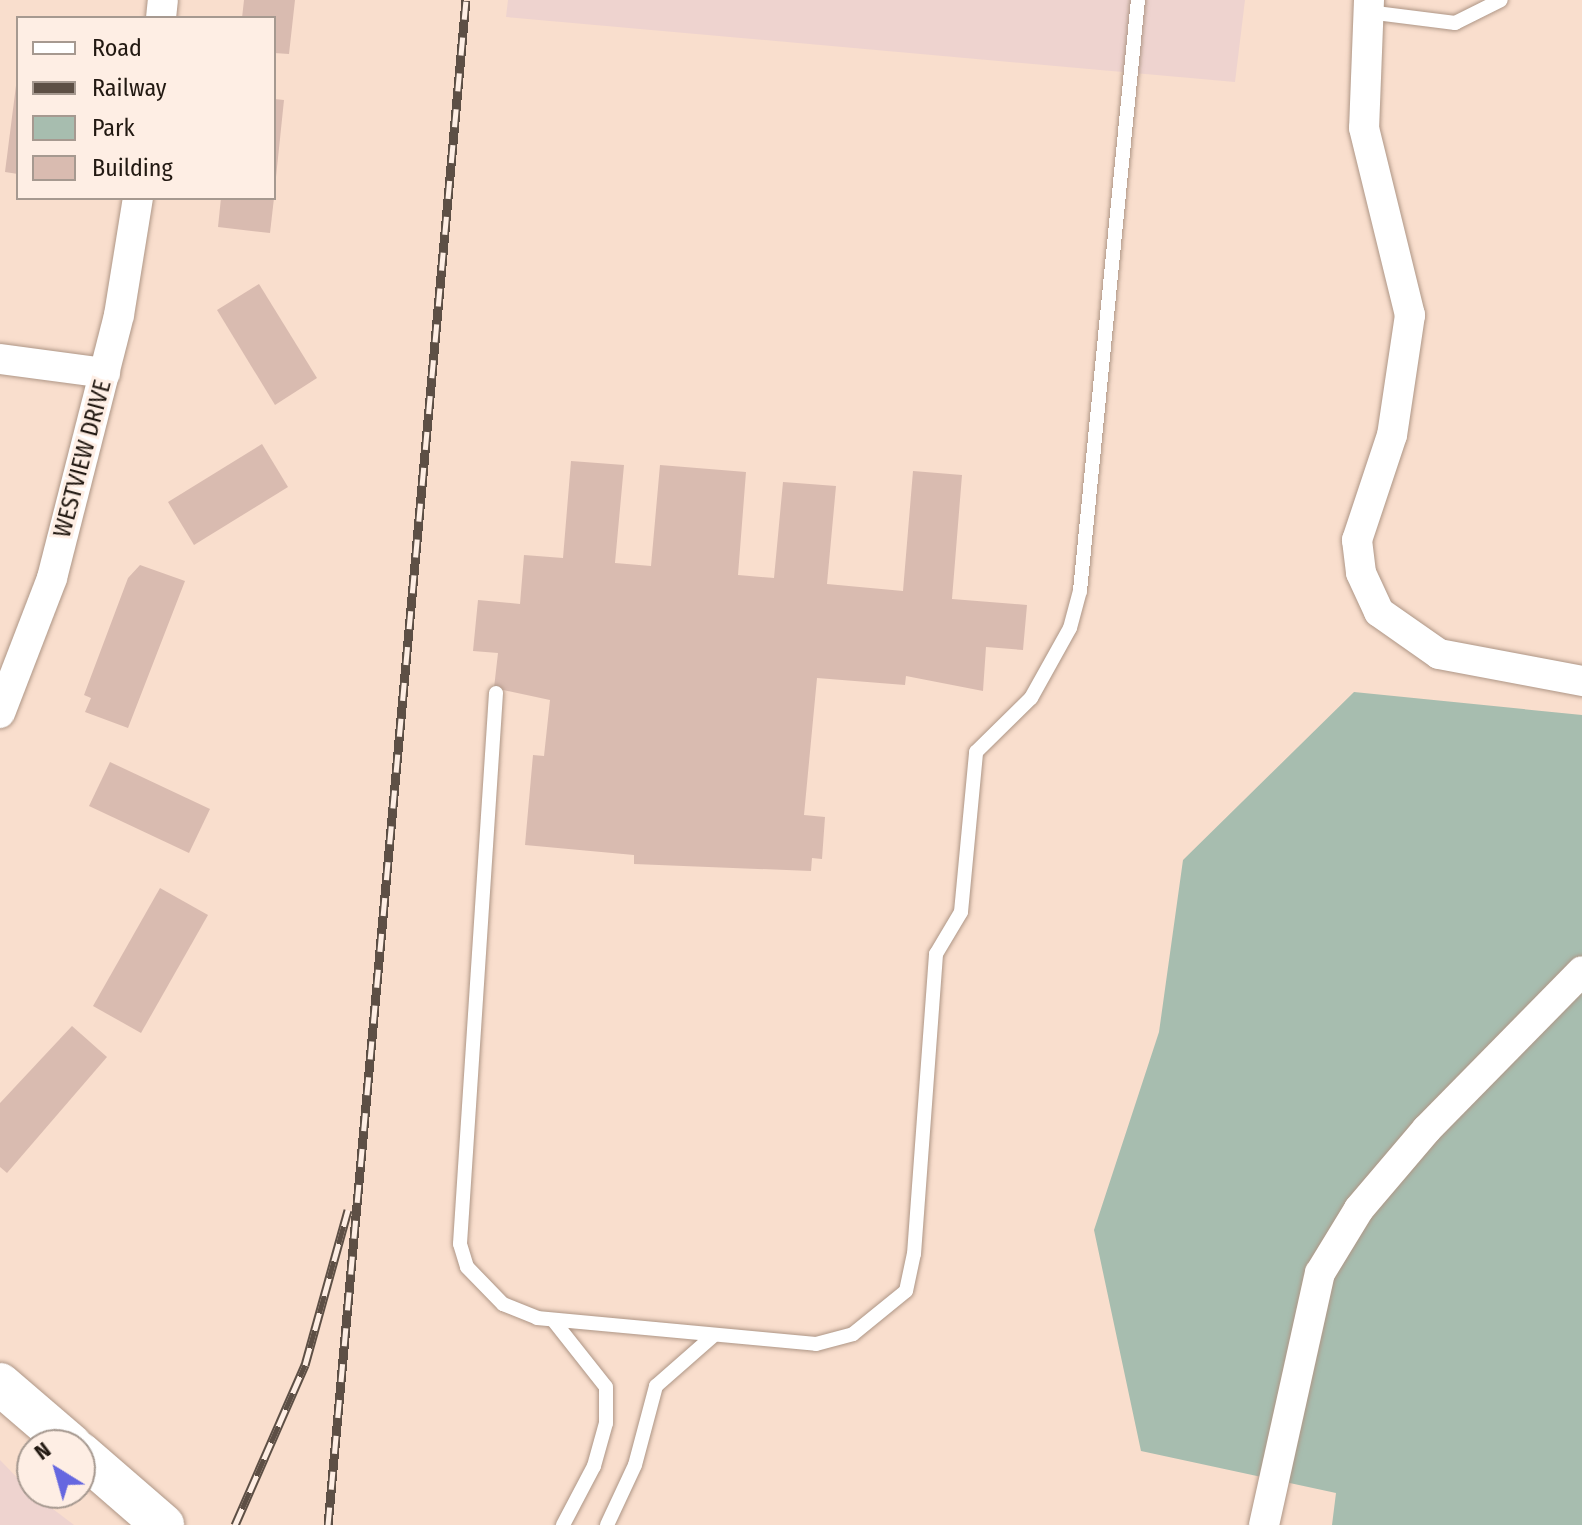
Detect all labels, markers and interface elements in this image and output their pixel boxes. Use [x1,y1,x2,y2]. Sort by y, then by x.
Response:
legend [16,16,276,200]
text: Road [92,34,142,62]
text: Railway [92,74,167,102]
text: Park [92,114,135,142]
text: Building [92,154,173,182]
street label: WESTVIEW DRIVE [48,377,118,541]
north arrow [16,1429,96,1509]
text: N [29,1436,56,1466]

